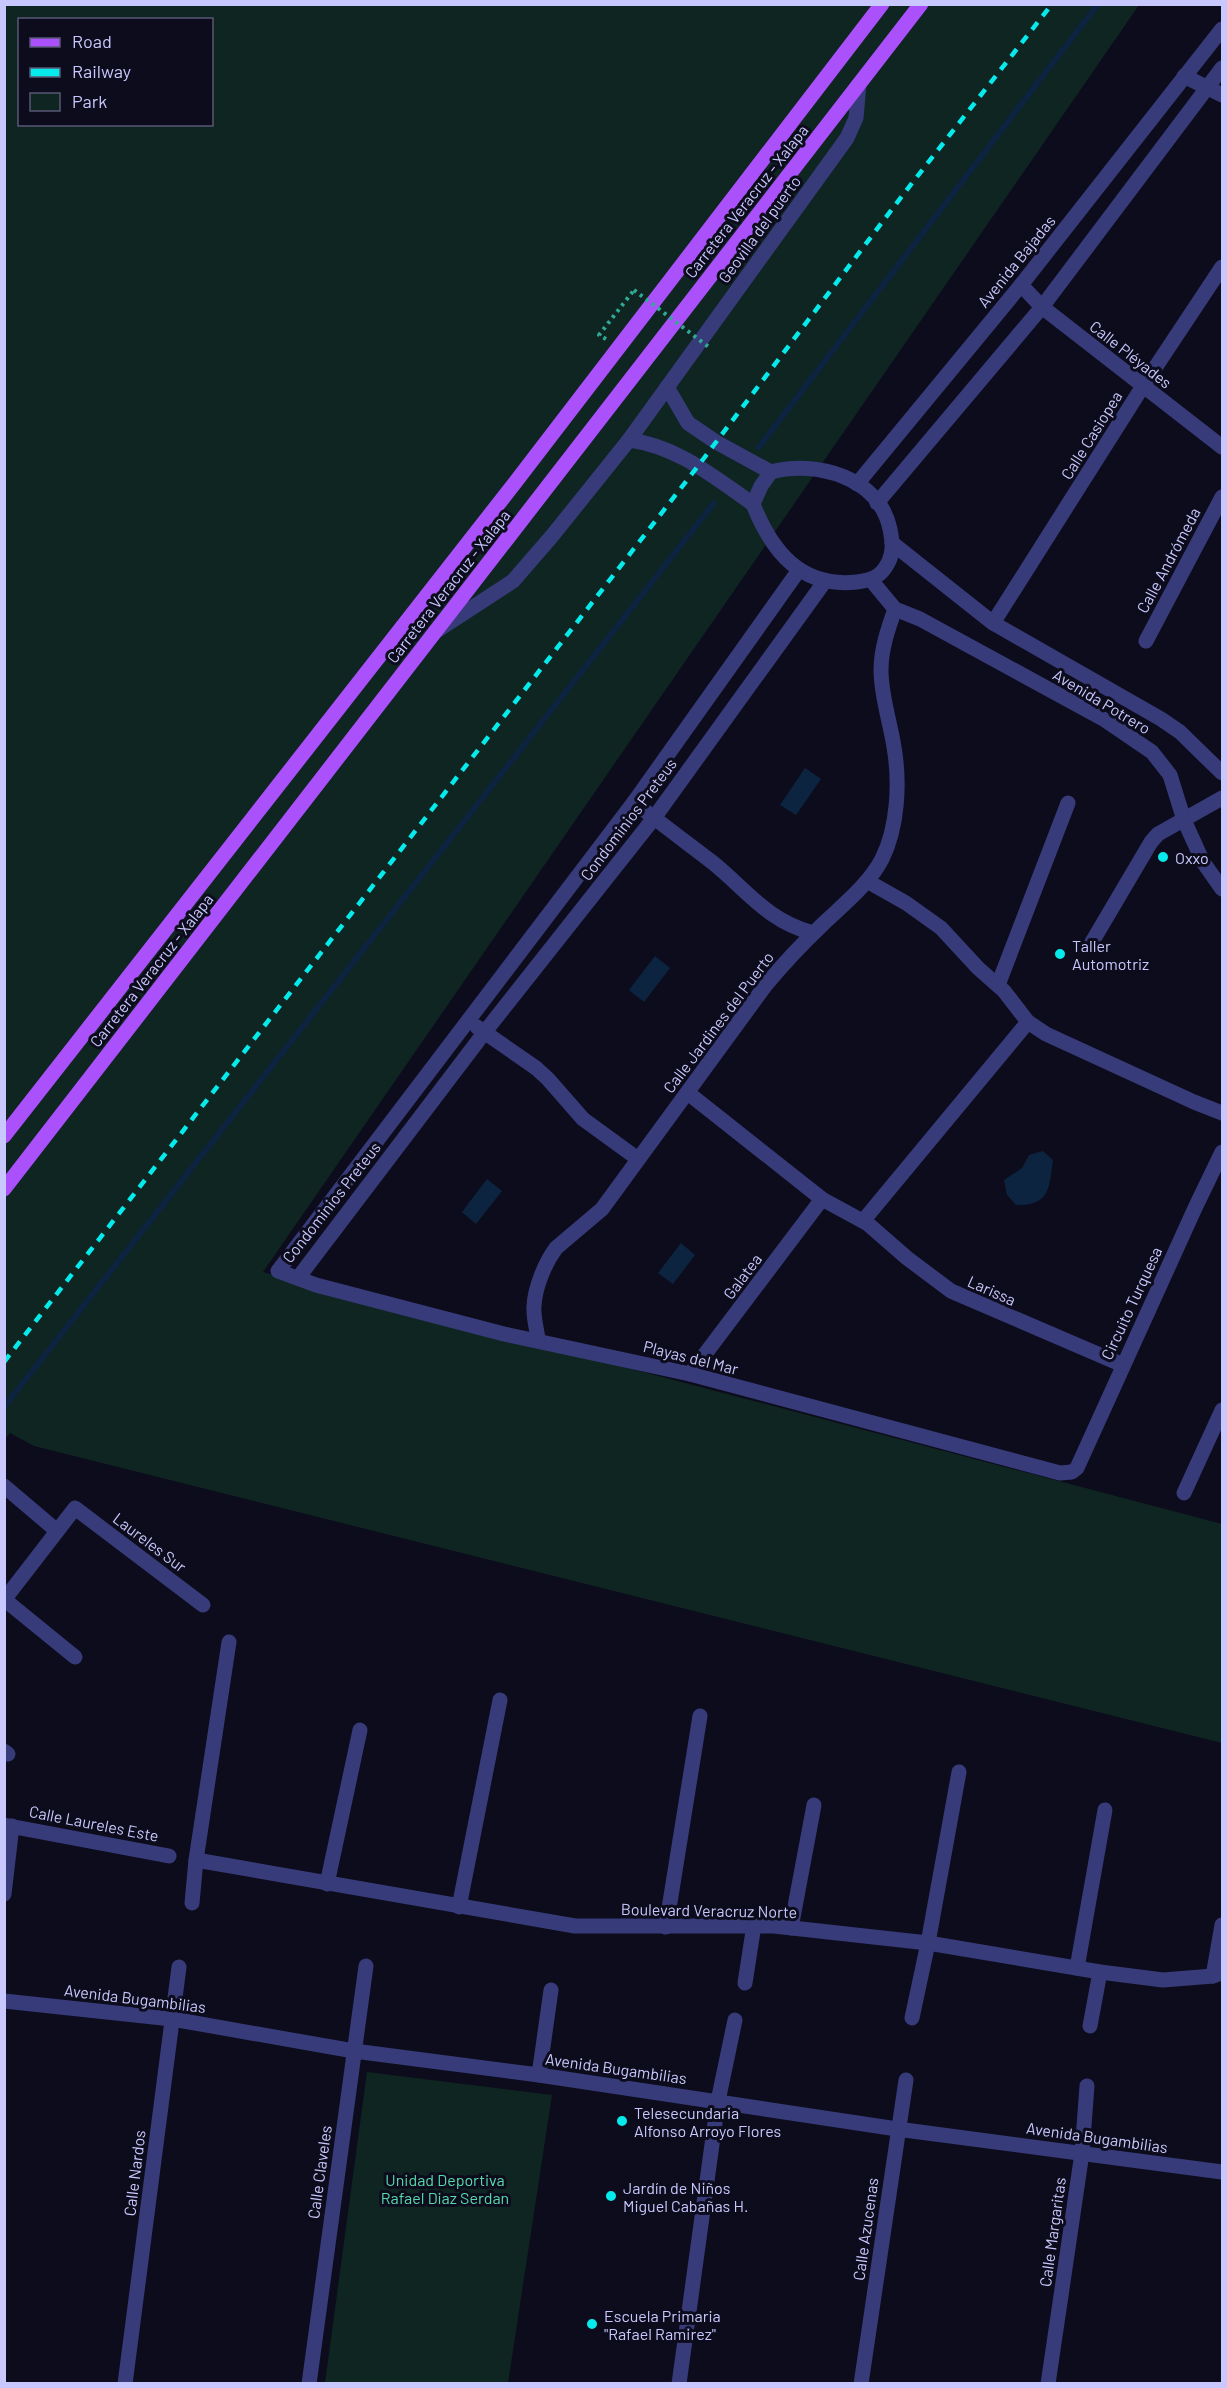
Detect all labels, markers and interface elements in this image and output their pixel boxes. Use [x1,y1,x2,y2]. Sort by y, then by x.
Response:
legend [18,18,213,126]
text: Road [72,30,112,52]
text: Railway [72,60,131,82]
text: Park [72,90,107,112]
street label: Carretera Veracruz - Xalapa [680,121,812,281]
street label: Geovilla del puerto [714,172,804,286]
street label: Avenida Bajadas [973,211,1059,311]
street label: Calle Pléyades [1086,316,1176,392]
street label: Calle Casiopea [1056,387,1126,483]
street label: Calle Andrómeda [1132,504,1204,616]
street label: Carretera Veracruz - Xalapa [382,506,514,666]
street label: Avenida Potrero [1050,664,1154,738]
street label: Condominios Preteus [576,754,680,884]
place label: Oxxo [1175,848,1209,867]
marker: Oxxo [1156,850,1170,864]
street label: Carretera Veracruz - Xalapa [85,890,217,1050]
place label: Taller Automotriz [1072,936,1149,973]
marker: Taller Automotriz [1053,947,1067,961]
street label: Calle Jardines del Puerto [659,948,777,1096]
street label: Condominios Preteus [278,1138,384,1266]
street label: Circuito Turquesa [1097,1244,1165,1362]
street label: Galatea [719,1250,765,1302]
street label: Larissa [965,1271,1019,1309]
street label: Playas del Mar [642,1336,741,1378]
street label: Laureles Sur [110,1508,191,1576]
street label: Calle Laureles Este [28,1801,160,1845]
street label: Boulevard Veracruz Norte [621,1899,797,1921]
street label: Avenida Bugambilias [63,1980,207,2016]
street label: Avenida Bugambilias [544,2049,688,2087]
place label: Telesecundaria Alfonso Arroyo Flores [634,2103,781,2140]
marker: Telesecundaria Alfonso Arroyo Flores [615,2114,629,2128]
street label: Avenida Bugambilias [1025,2118,1169,2156]
street label: Calle Claveles [303,2124,335,2220]
street label: Calle Nardos [119,2129,149,2217]
park label: Unidad Deportiva Rafael Diaz Serdan [381,2170,509,2207]
street label: Calle Azucenas [848,2176,882,2282]
street label: Calle Margaritas [1035,2176,1069,2288]
place label: Jardín de Niños Miguel Cabañas H. [623,2178,748,2215]
marker: Jardín de Niños Miguel Cabañas H. [604,2189,618,2203]
place label: Escuela Primaria "Rafael Ramirez" [604,2306,721,2343]
marker: Escuela Primaria "Rafael Ramirez" [585,2317,599,2331]

